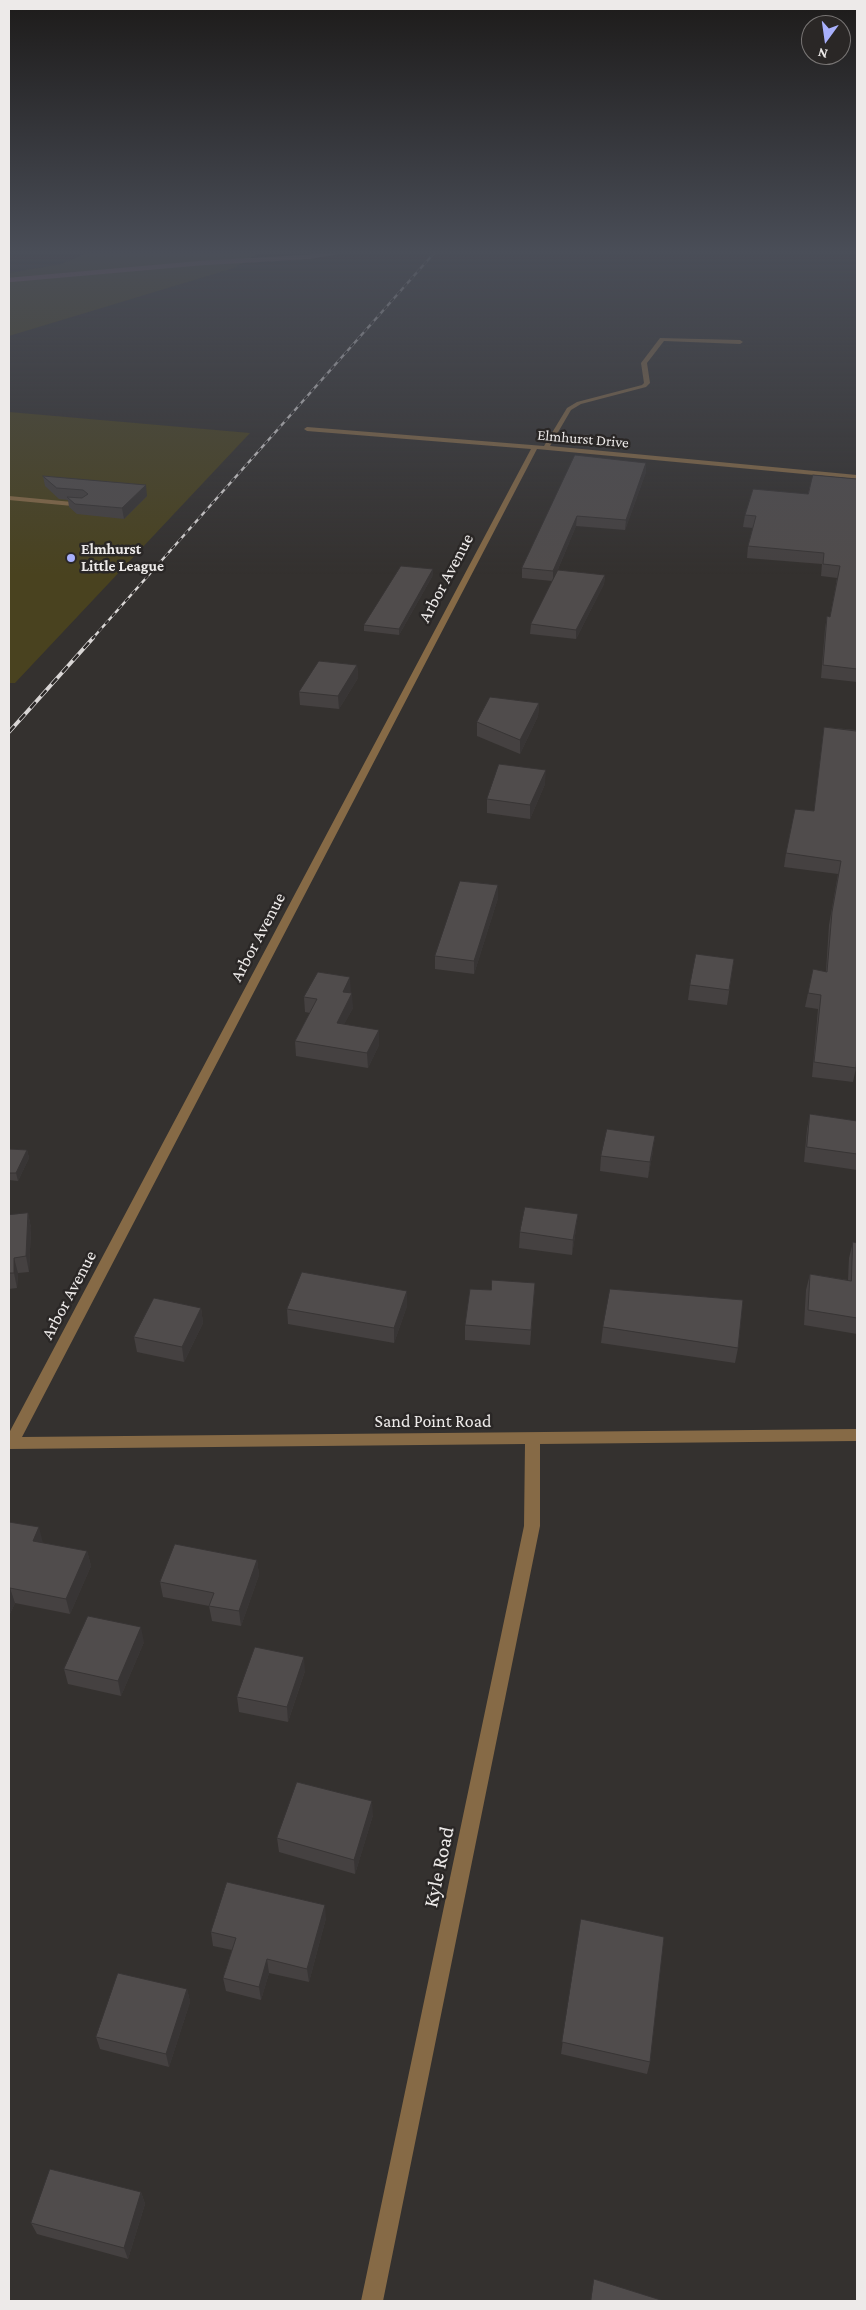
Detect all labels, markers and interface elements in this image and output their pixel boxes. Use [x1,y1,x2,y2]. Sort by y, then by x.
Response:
north arrow [801,15,851,65]
text: N [816,45,829,63]
street label: Elmhurst Drive [537,426,629,452]
street label: Arbor Avenue [414,530,478,626]
place label: Elmhurst Little League [81,540,164,575]
marker: Elmhurst Little League [65,552,77,564]
street label: Arbor Avenue [226,889,290,985]
street label: Arbor Avenue [37,1247,101,1343]
street label: Sand Point Road [374,1410,492,1432]
street label: Kyle Road [418,1824,460,1910]

